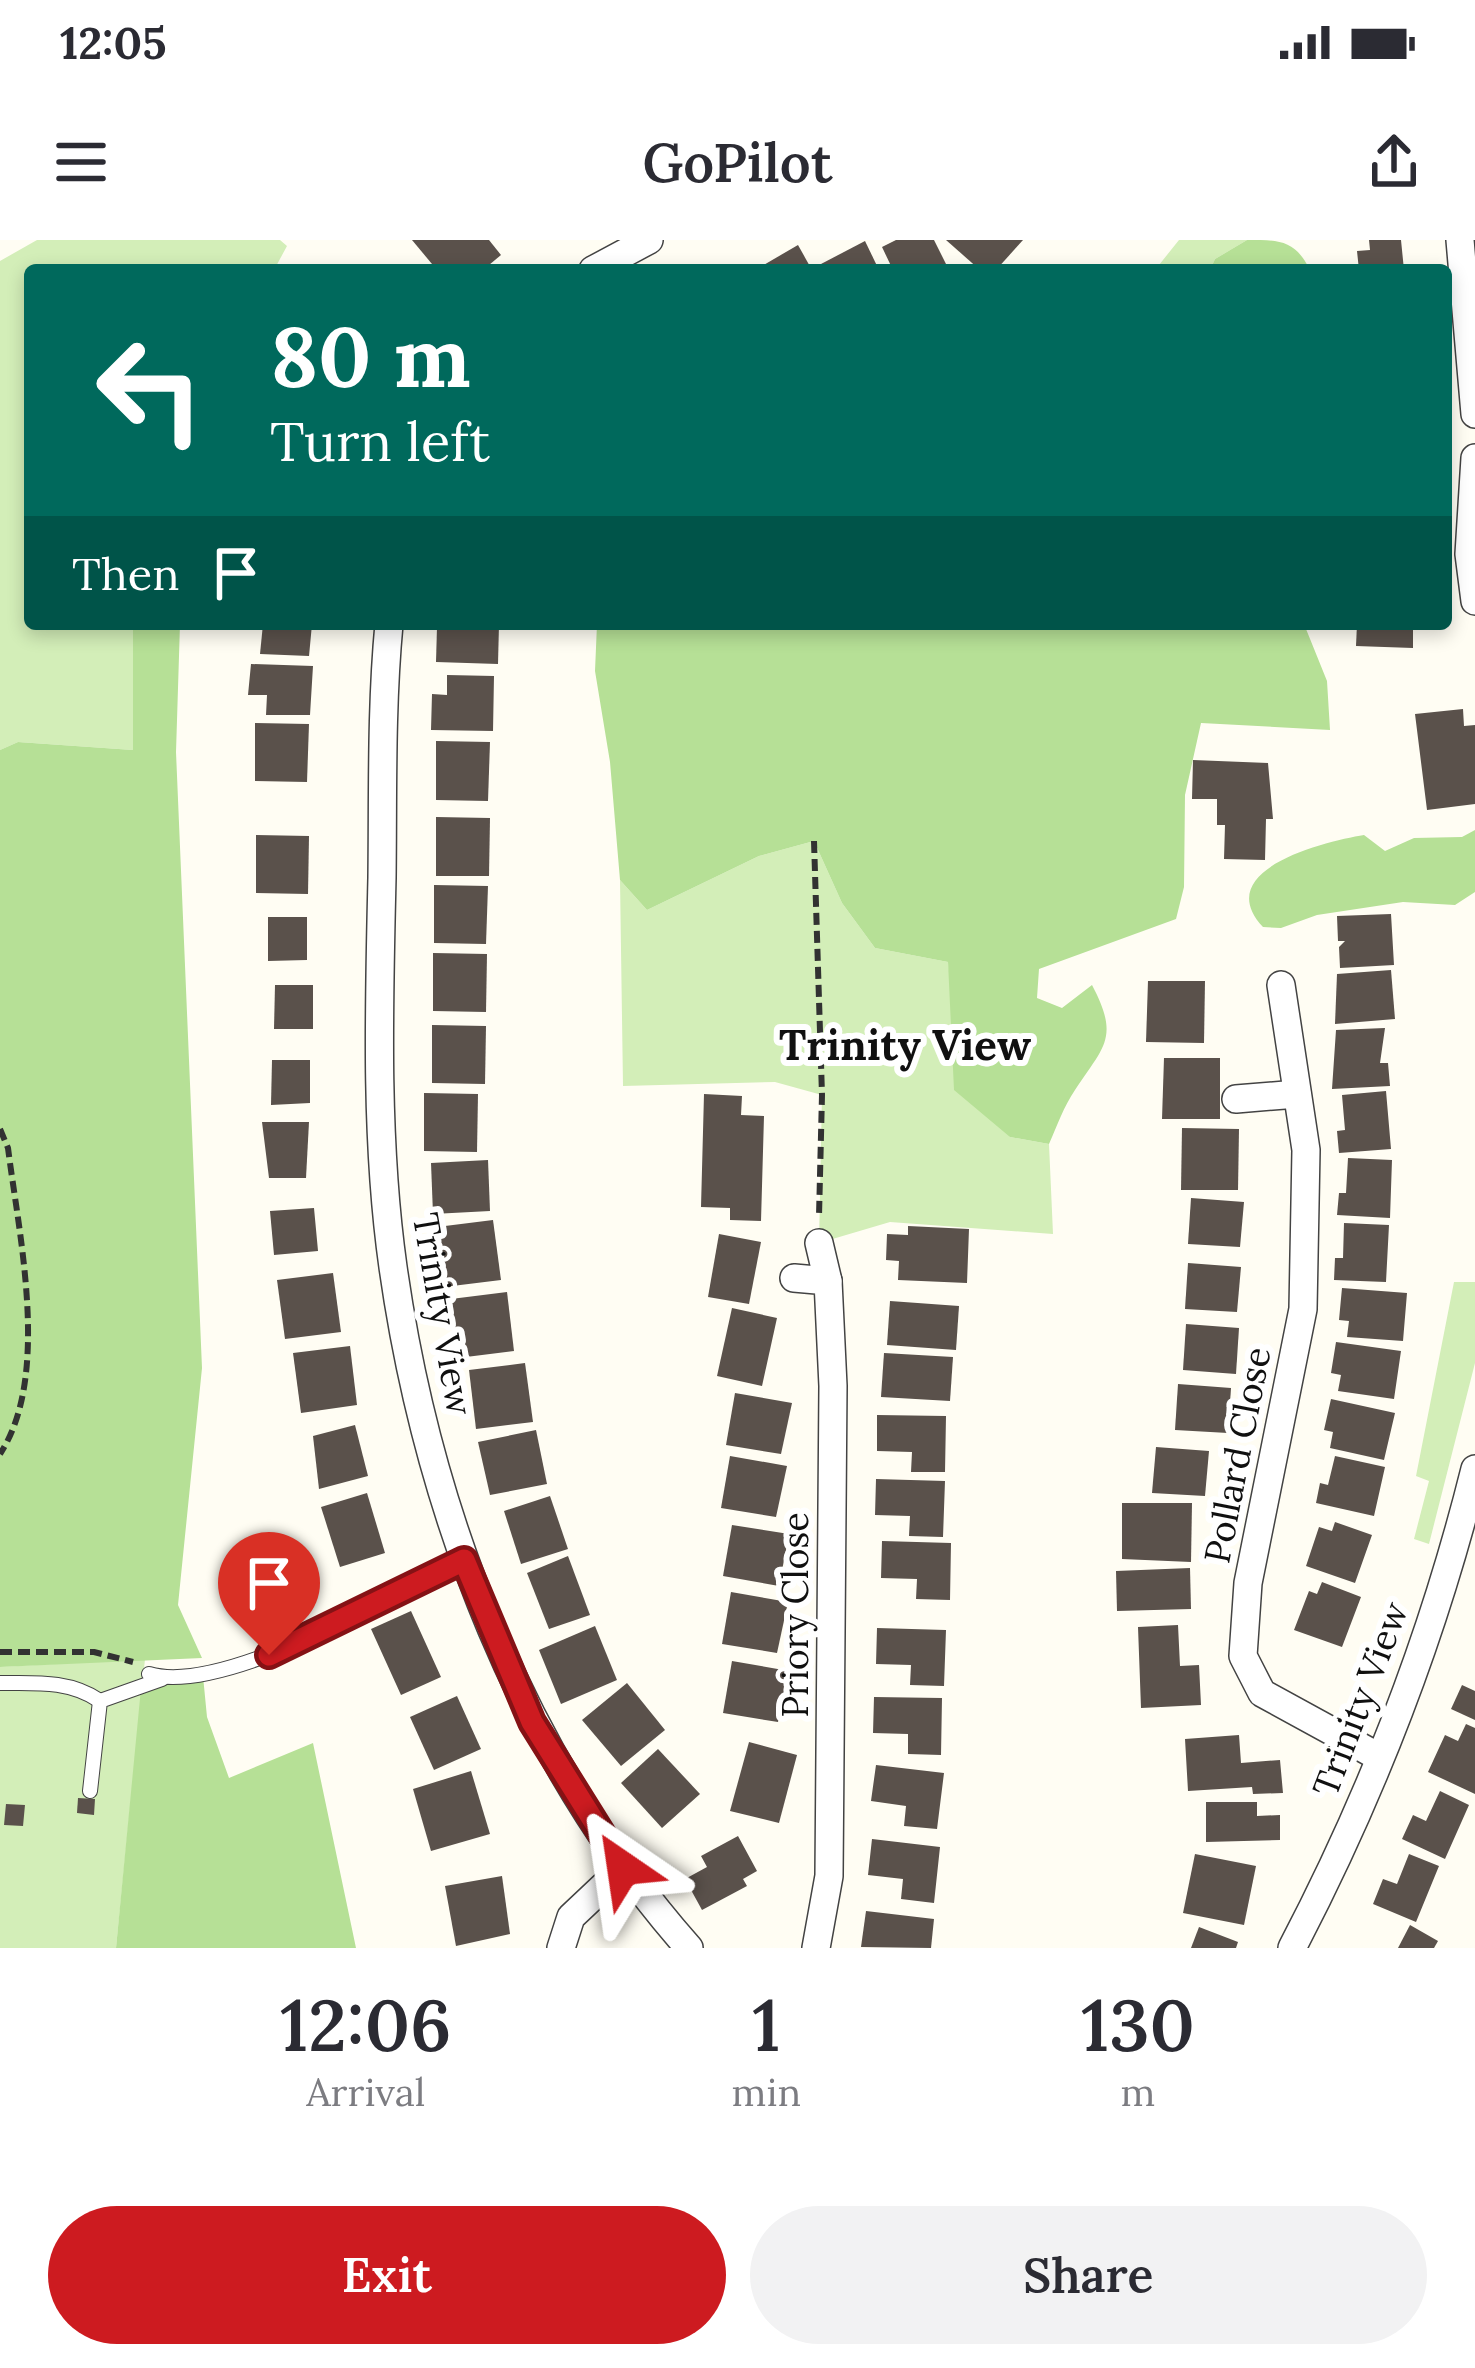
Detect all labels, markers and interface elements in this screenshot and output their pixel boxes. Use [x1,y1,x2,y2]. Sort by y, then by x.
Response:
text: 12:05 [60,14,166,71]
text: GoPilot [643,128,833,197]
icon: menu [48,129,114,195]
icon: share [1361,129,1427,195]
text: 80 m [270,302,471,410]
icon: left [72,312,228,468]
text: Turn left [270,407,490,476]
icon: arrive [203,540,269,606]
text: Then [72,545,179,602]
district label: Trinity View [779,1018,1031,1072]
street label: Trinity View [403,1209,483,1419]
street label: Pollard Close [1194,1343,1280,1567]
street label: Priory Close [772,1512,818,1718]
pin [218,1532,320,1655]
icon: arrive [236,1550,302,1616]
street label: Trinity View [1302,1595,1418,1803]
position arrow [560,1805,686,1931]
text: 12:06 [280,1979,452,2071]
text: 1 [752,1979,780,2071]
text: 130 [1081,1979,1195,2071]
text: Arrival [306,2067,425,2117]
text: min [732,2067,801,2117]
text: m [1121,2067,1155,2117]
button: Exit [48,2206,726,2344]
button: Share [750,2206,1427,2344]

